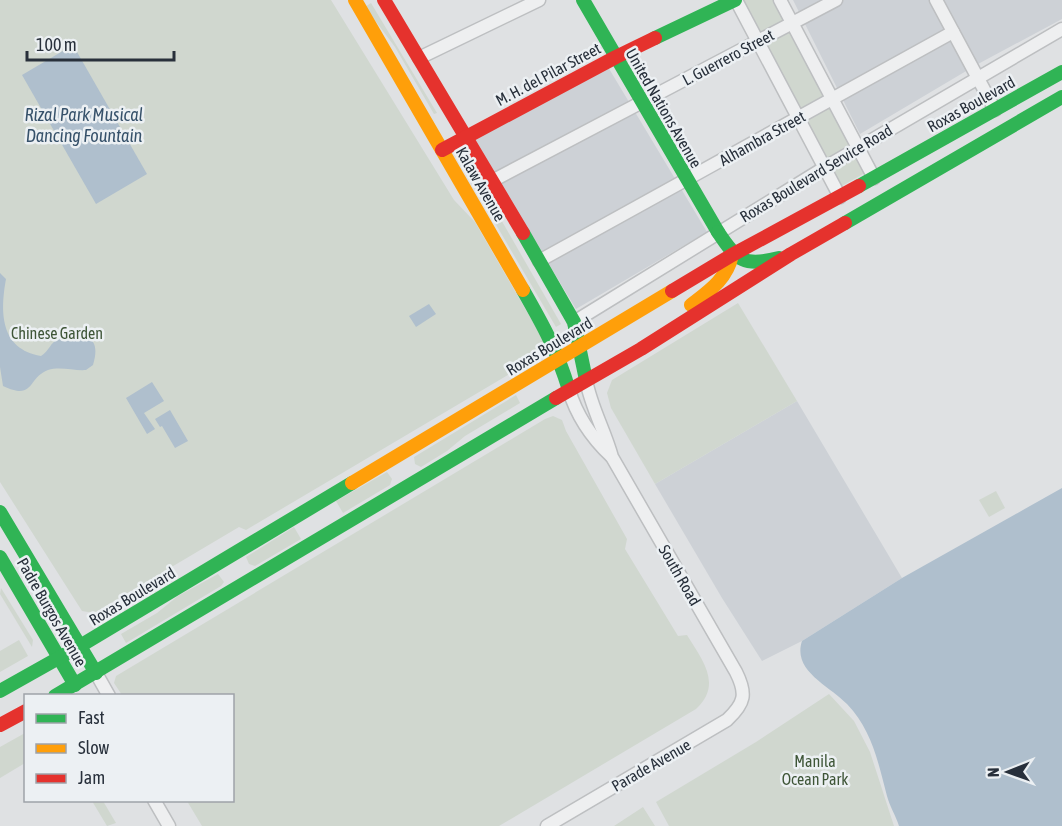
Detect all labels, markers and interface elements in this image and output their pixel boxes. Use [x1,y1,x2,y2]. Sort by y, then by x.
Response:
scale bar [27,24,174,62]
street label: L. Guerrero Street [679,25,777,89]
text: 100 m [36,34,77,55]
street label: M. H. del Pilar Street [492,39,604,109]
street label: United Nations Avenue [622,45,706,171]
street label: Roxas Boulevard [924,73,1018,135]
water label: Rizal Park Musical Dancing Fountain [25,104,143,146]
street label: Alhambra Street [716,107,808,169]
street label: Roxas Boulevard Service Road [737,120,895,226]
street label: Kalaw Avenue [453,144,509,224]
street label: Roxas Boulevard [503,313,595,379]
park label: Chinese Garden [11,324,103,342]
street label: South Road [655,541,705,609]
street label: Padre Burgos Avenue [13,554,90,670]
street label: Roxas Boulevard [86,563,178,629]
legend [24,694,234,802]
text: Fast [78,707,105,728]
street label: Parade Avenue [608,735,694,795]
text: Slow [78,737,109,758]
north arrow [978,742,1038,802]
park label: Manila Ocean Park [782,752,848,788]
text: Jam [78,767,105,788]
text: N [984,767,1002,777]

